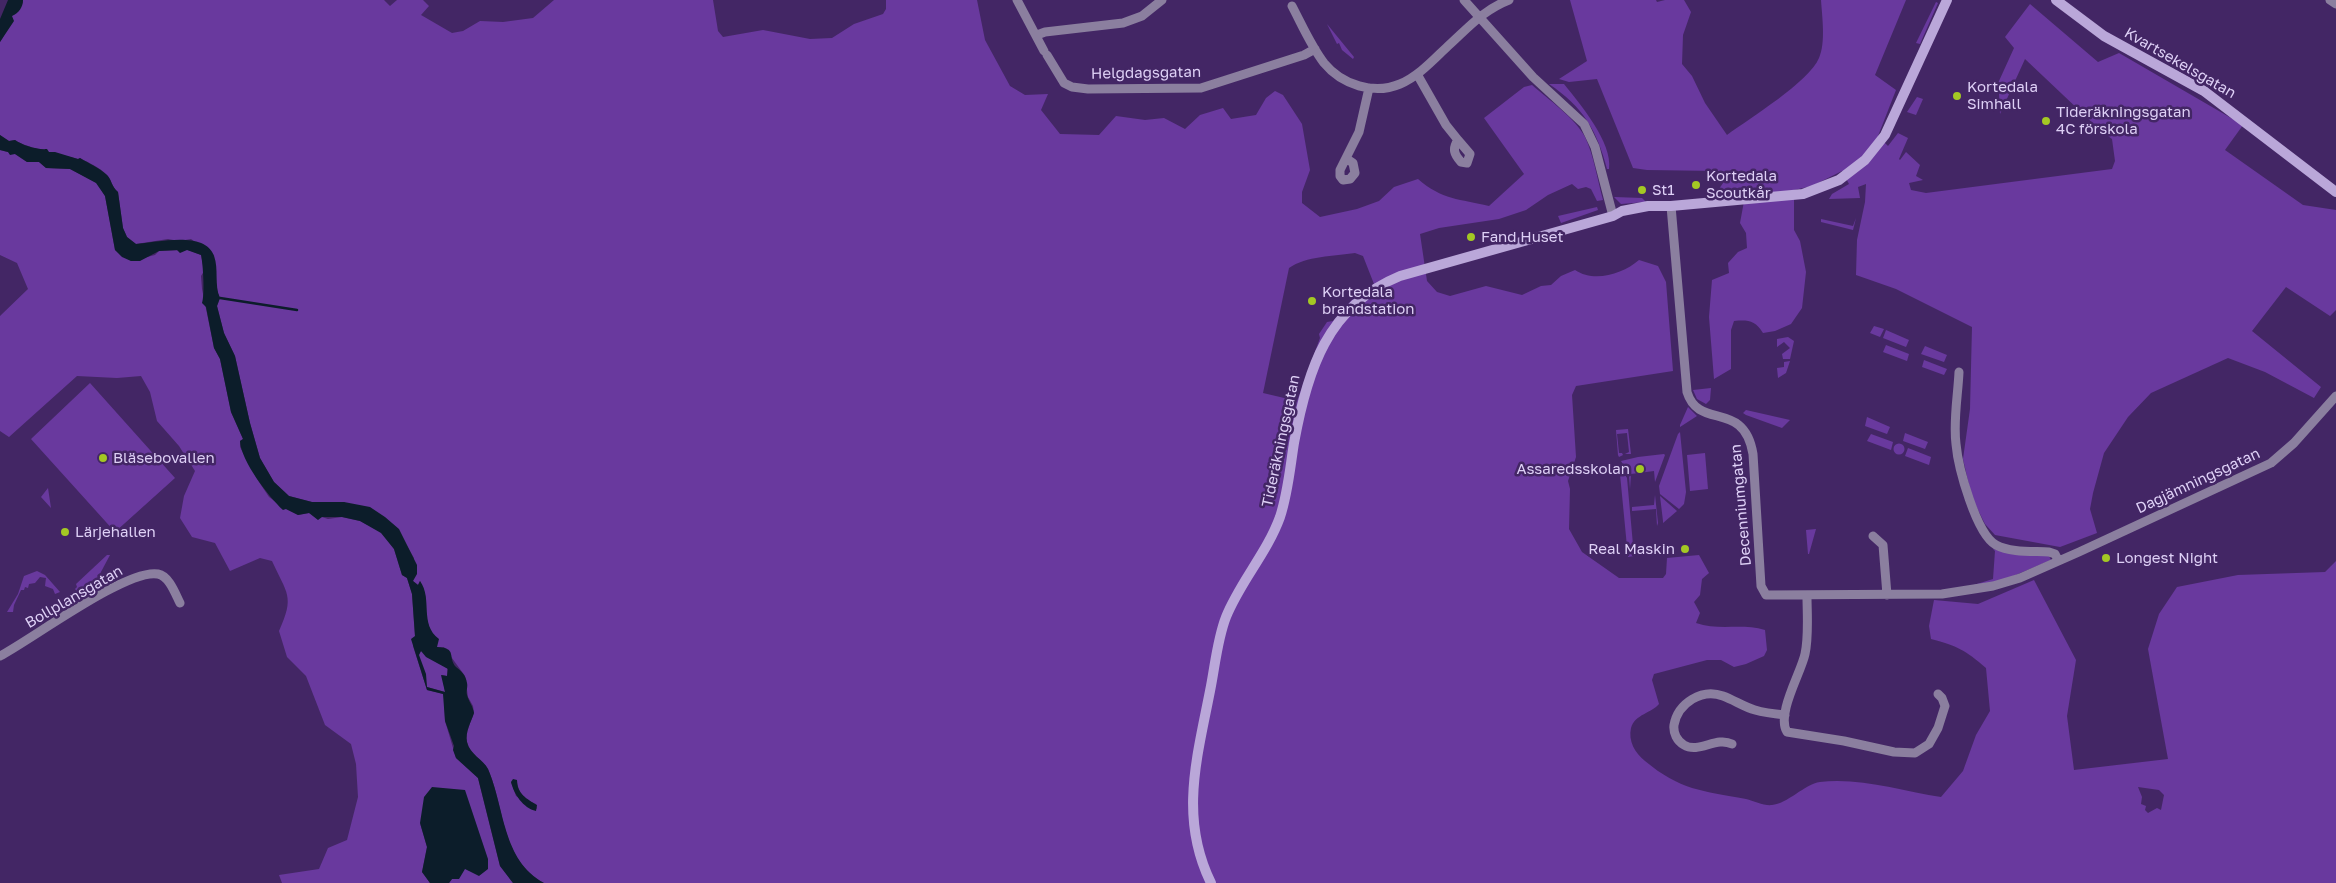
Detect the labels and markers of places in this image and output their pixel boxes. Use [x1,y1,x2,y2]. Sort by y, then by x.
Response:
place label: Kortedala Simhall [1967,78,2038,113]
marker: Kortedala Simhall [1951,90,1963,102]
place label: Tideräkningsgatan 4C förskola [2056,103,2191,138]
marker: Tideräkningsgatan 4C förskola [2040,115,2052,127]
place label: Kortedala Scoutkår [1706,167,1777,202]
marker: Kortedala Scoutkår [1690,179,1702,191]
place label: St1 [1652,181,1675,199]
marker: St1 [1636,184,1648,196]
place label: Fand Huset [1481,228,1563,246]
marker: Fand Huset [1465,231,1477,243]
place label: Kortedala brandstation [1322,283,1414,318]
marker: Kortedala brandstation [1306,295,1318,307]
place label: Bläsebovallen [113,449,215,467]
marker: Bläsebovallen [97,452,109,464]
place label: Assaredsskolan [1516,460,1630,478]
marker: Assaredsskolan [1634,463,1646,475]
place label: Lärjehallen [75,523,156,541]
marker: Lärjehallen [59,526,71,538]
place label: Real Maskin [1588,540,1675,558]
marker: Real Maskin [1679,543,1691,555]
place label: Longest Night [2116,549,2218,567]
marker: Longest Night [2100,552,2112,564]

